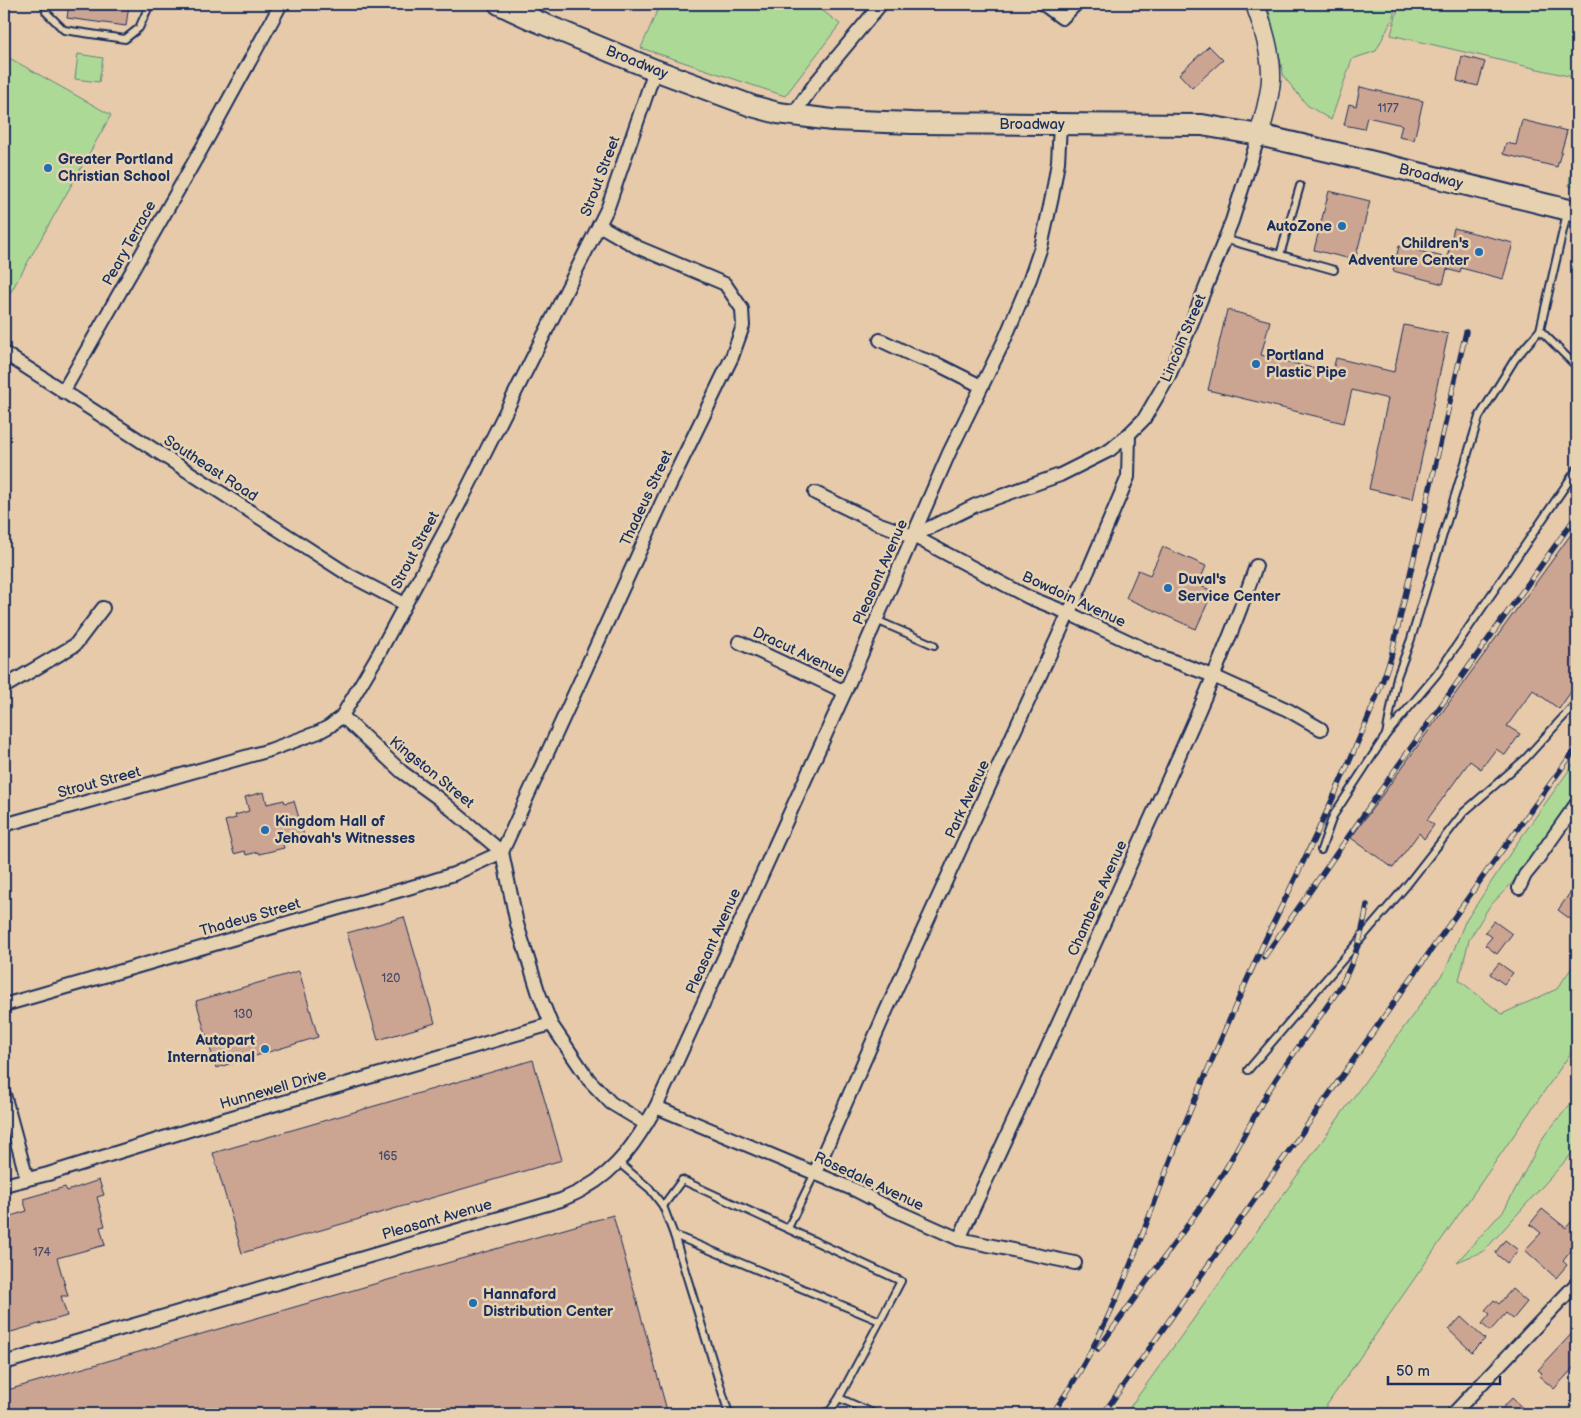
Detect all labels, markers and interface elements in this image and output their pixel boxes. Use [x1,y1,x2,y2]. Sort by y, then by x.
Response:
street label: Broadway [603,41,671,84]
house number: 1177 [1377,101,1399,116]
street label: Broadway [999,115,1065,134]
street label: Strout Street [576,133,625,219]
place label: Greater Portland Christian School [58,150,173,186]
street label: Broadway [1397,159,1465,194]
marker: Greater Portland Christian School [42,162,54,174]
street label: Peary Terrace [98,197,161,289]
place label: AutoZone [1266,217,1332,236]
marker: AutoZone [1336,220,1348,232]
place label: Children's Adventure Center [1347,234,1470,270]
marker: Children's Adventure Center [1473,246,1485,258]
street label: Lincoln Street [1156,291,1211,385]
place label: Portland Plastic Pipe [1266,346,1347,382]
marker: Portland Plastic Pipe [1250,358,1262,370]
street label: Southeast Road [160,431,261,506]
street label: Thadeus Street [616,447,677,549]
street label: Strout Street [387,508,444,592]
street label: Pleasant Avenue [849,516,912,628]
street label: Bowdoin Avenue [1019,567,1129,632]
place label: Duval's Service Center [1178,570,1281,606]
marker: Duval's Service Center [1162,582,1174,594]
street label: Dracut Avenue [750,623,848,682]
street label: Kingston Street [385,732,478,813]
street label: Park Avenue [941,757,994,842]
street label: Strout Street [56,762,143,803]
place label: Kingdom Hall of Jehovah's Witnesses [275,812,415,848]
marker: Kingdom Hall of Jehovah's Witnesses [259,824,271,836]
street label: Chambers Avenue [1063,837,1132,959]
street label: Pleasant Avenue [682,885,745,997]
street label: Thadeus Street [198,894,303,941]
house number: 120 [382,971,400,986]
house number: 130 [233,1007,253,1022]
place label: Autopart International [167,1031,255,1067]
marker: Autopart International [259,1043,271,1055]
street label: Hunnewell Drive [218,1065,329,1114]
street label: Rosedale Avenue [811,1148,927,1215]
house number: 165 [379,1149,398,1164]
street label: Pleasant Avenue [380,1195,494,1244]
house number: 174 [33,1245,52,1260]
place label: Hannaford Distribution Center [483,1285,614,1321]
marker: Hannaford Distribution Center [467,1297,479,1309]
scale bar [1388,1353,1501,1385]
text: 50 m [1396,1362,1430,1381]

